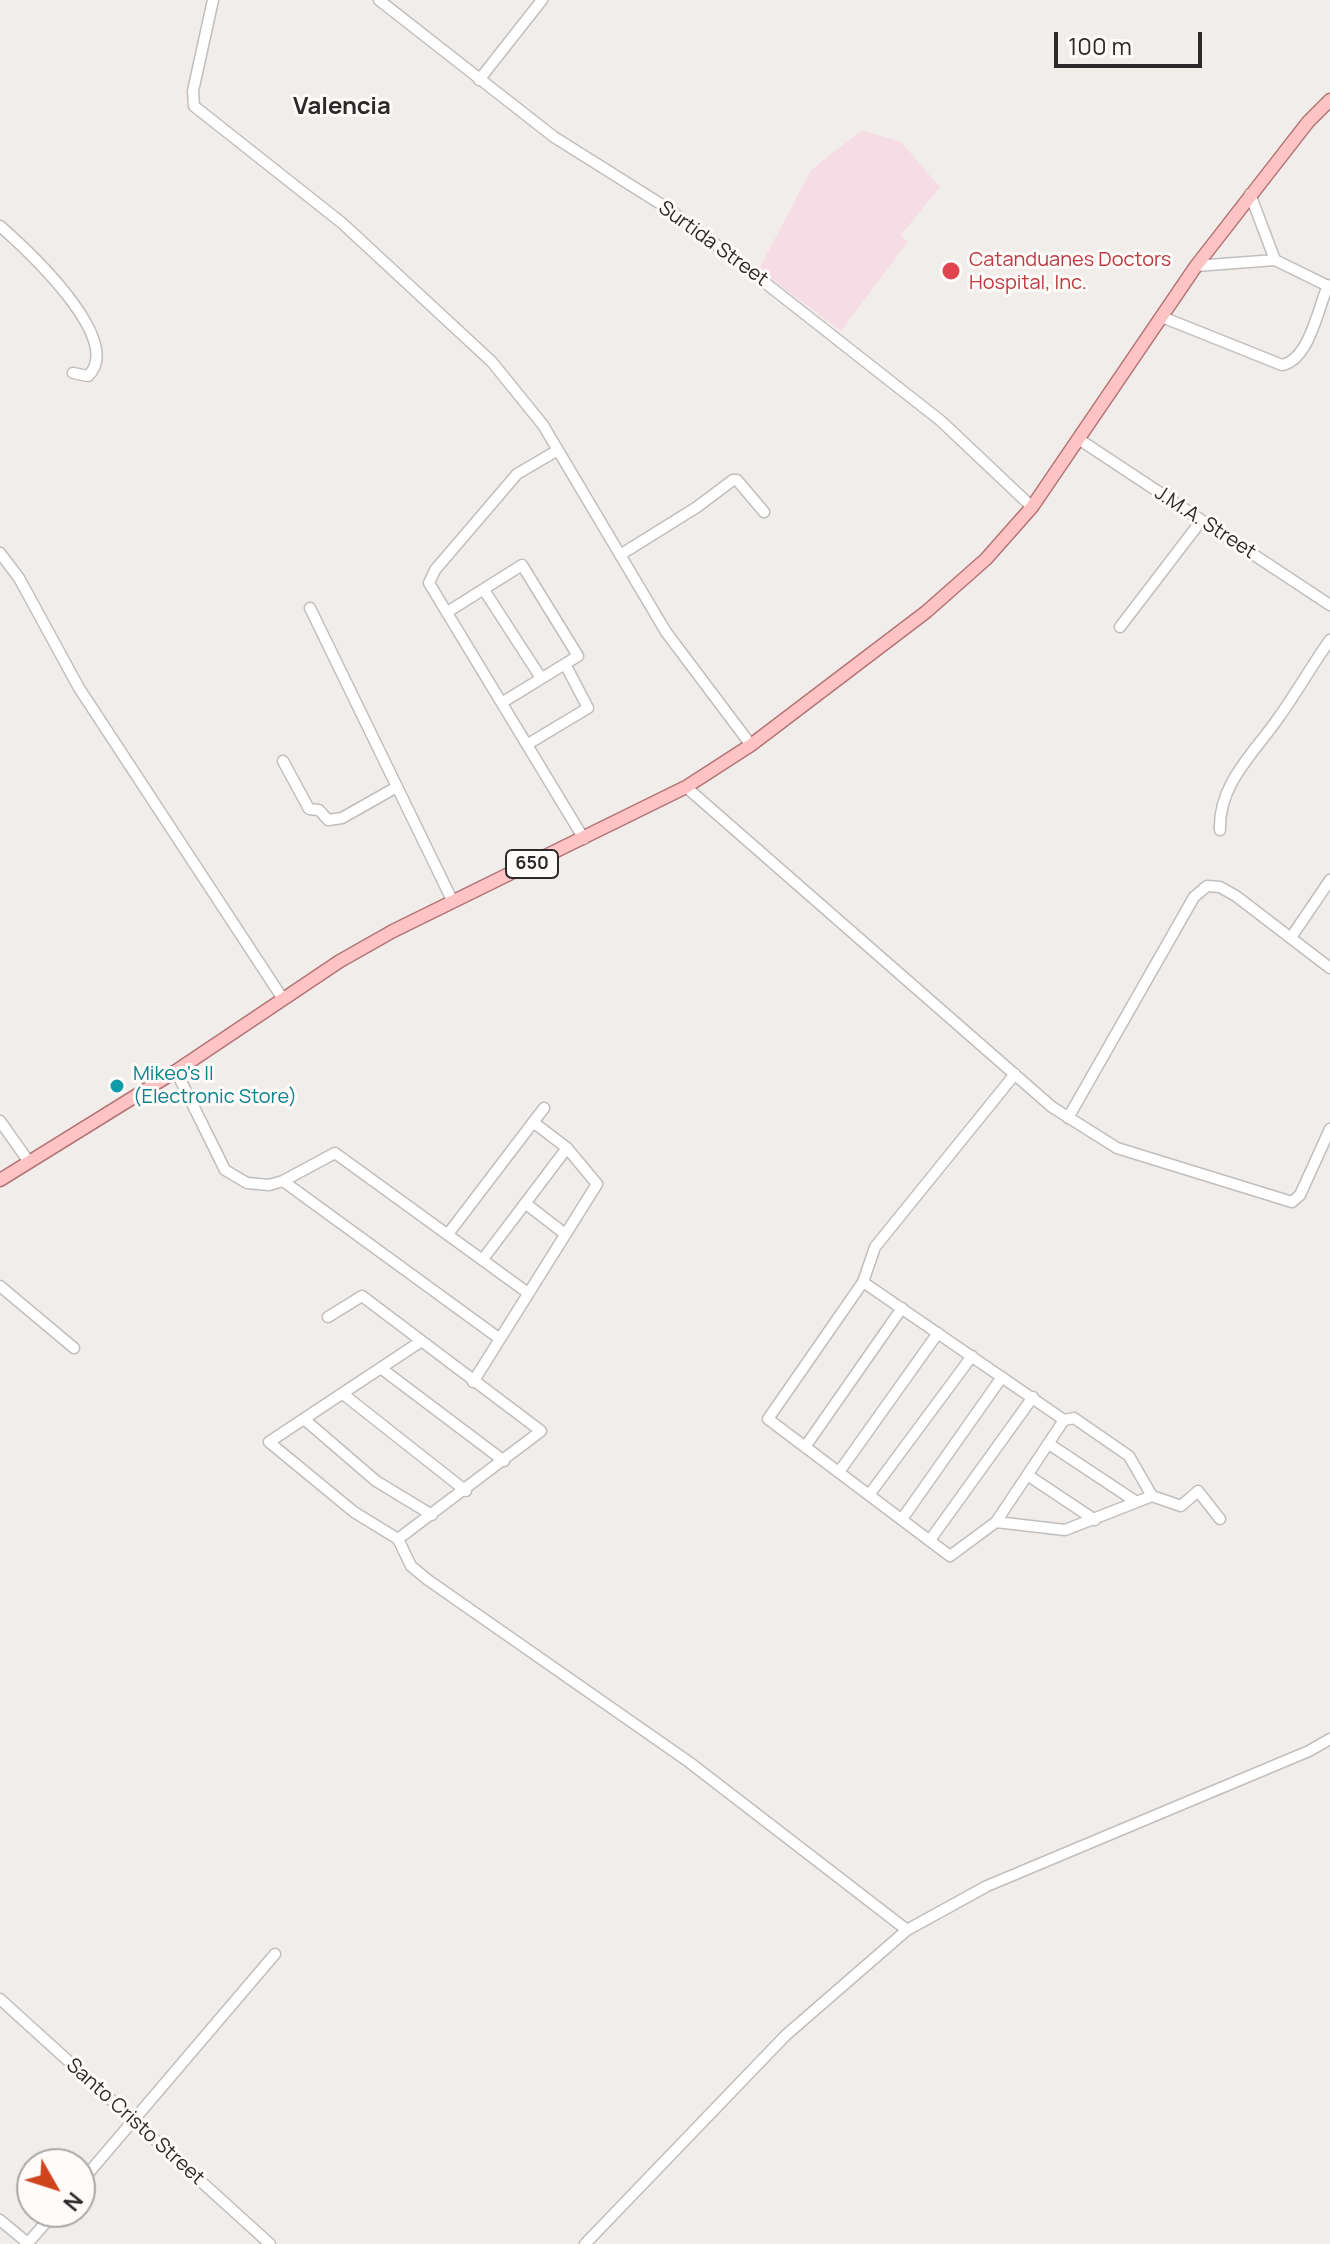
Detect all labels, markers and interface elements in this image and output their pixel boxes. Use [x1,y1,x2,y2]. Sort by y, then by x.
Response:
scale bar [1058,16,1206,66]
text: 100 m [1068,29,1132,62]
district label: Valencia [293,93,391,121]
street label: Surtida Street [653,196,773,292]
place label: Catanduanes Doctors Hospital, Inc. [969,248,1171,295]
marker: Catanduanes Doctors Hospital, Inc. [940,260,962,282]
street label: J.M.A. Street [1150,481,1260,565]
road number: 650 [506,850,558,878]
place label: Mikeo's II (Electronic Store) [133,1062,297,1109]
marker: Mikeo's II (Electronic Store) [108,1077,126,1095]
street label: Santo Cristo Street [61,2054,209,2190]
north arrow [16,2148,96,2228]
text: N [56,2186,90,2217]

